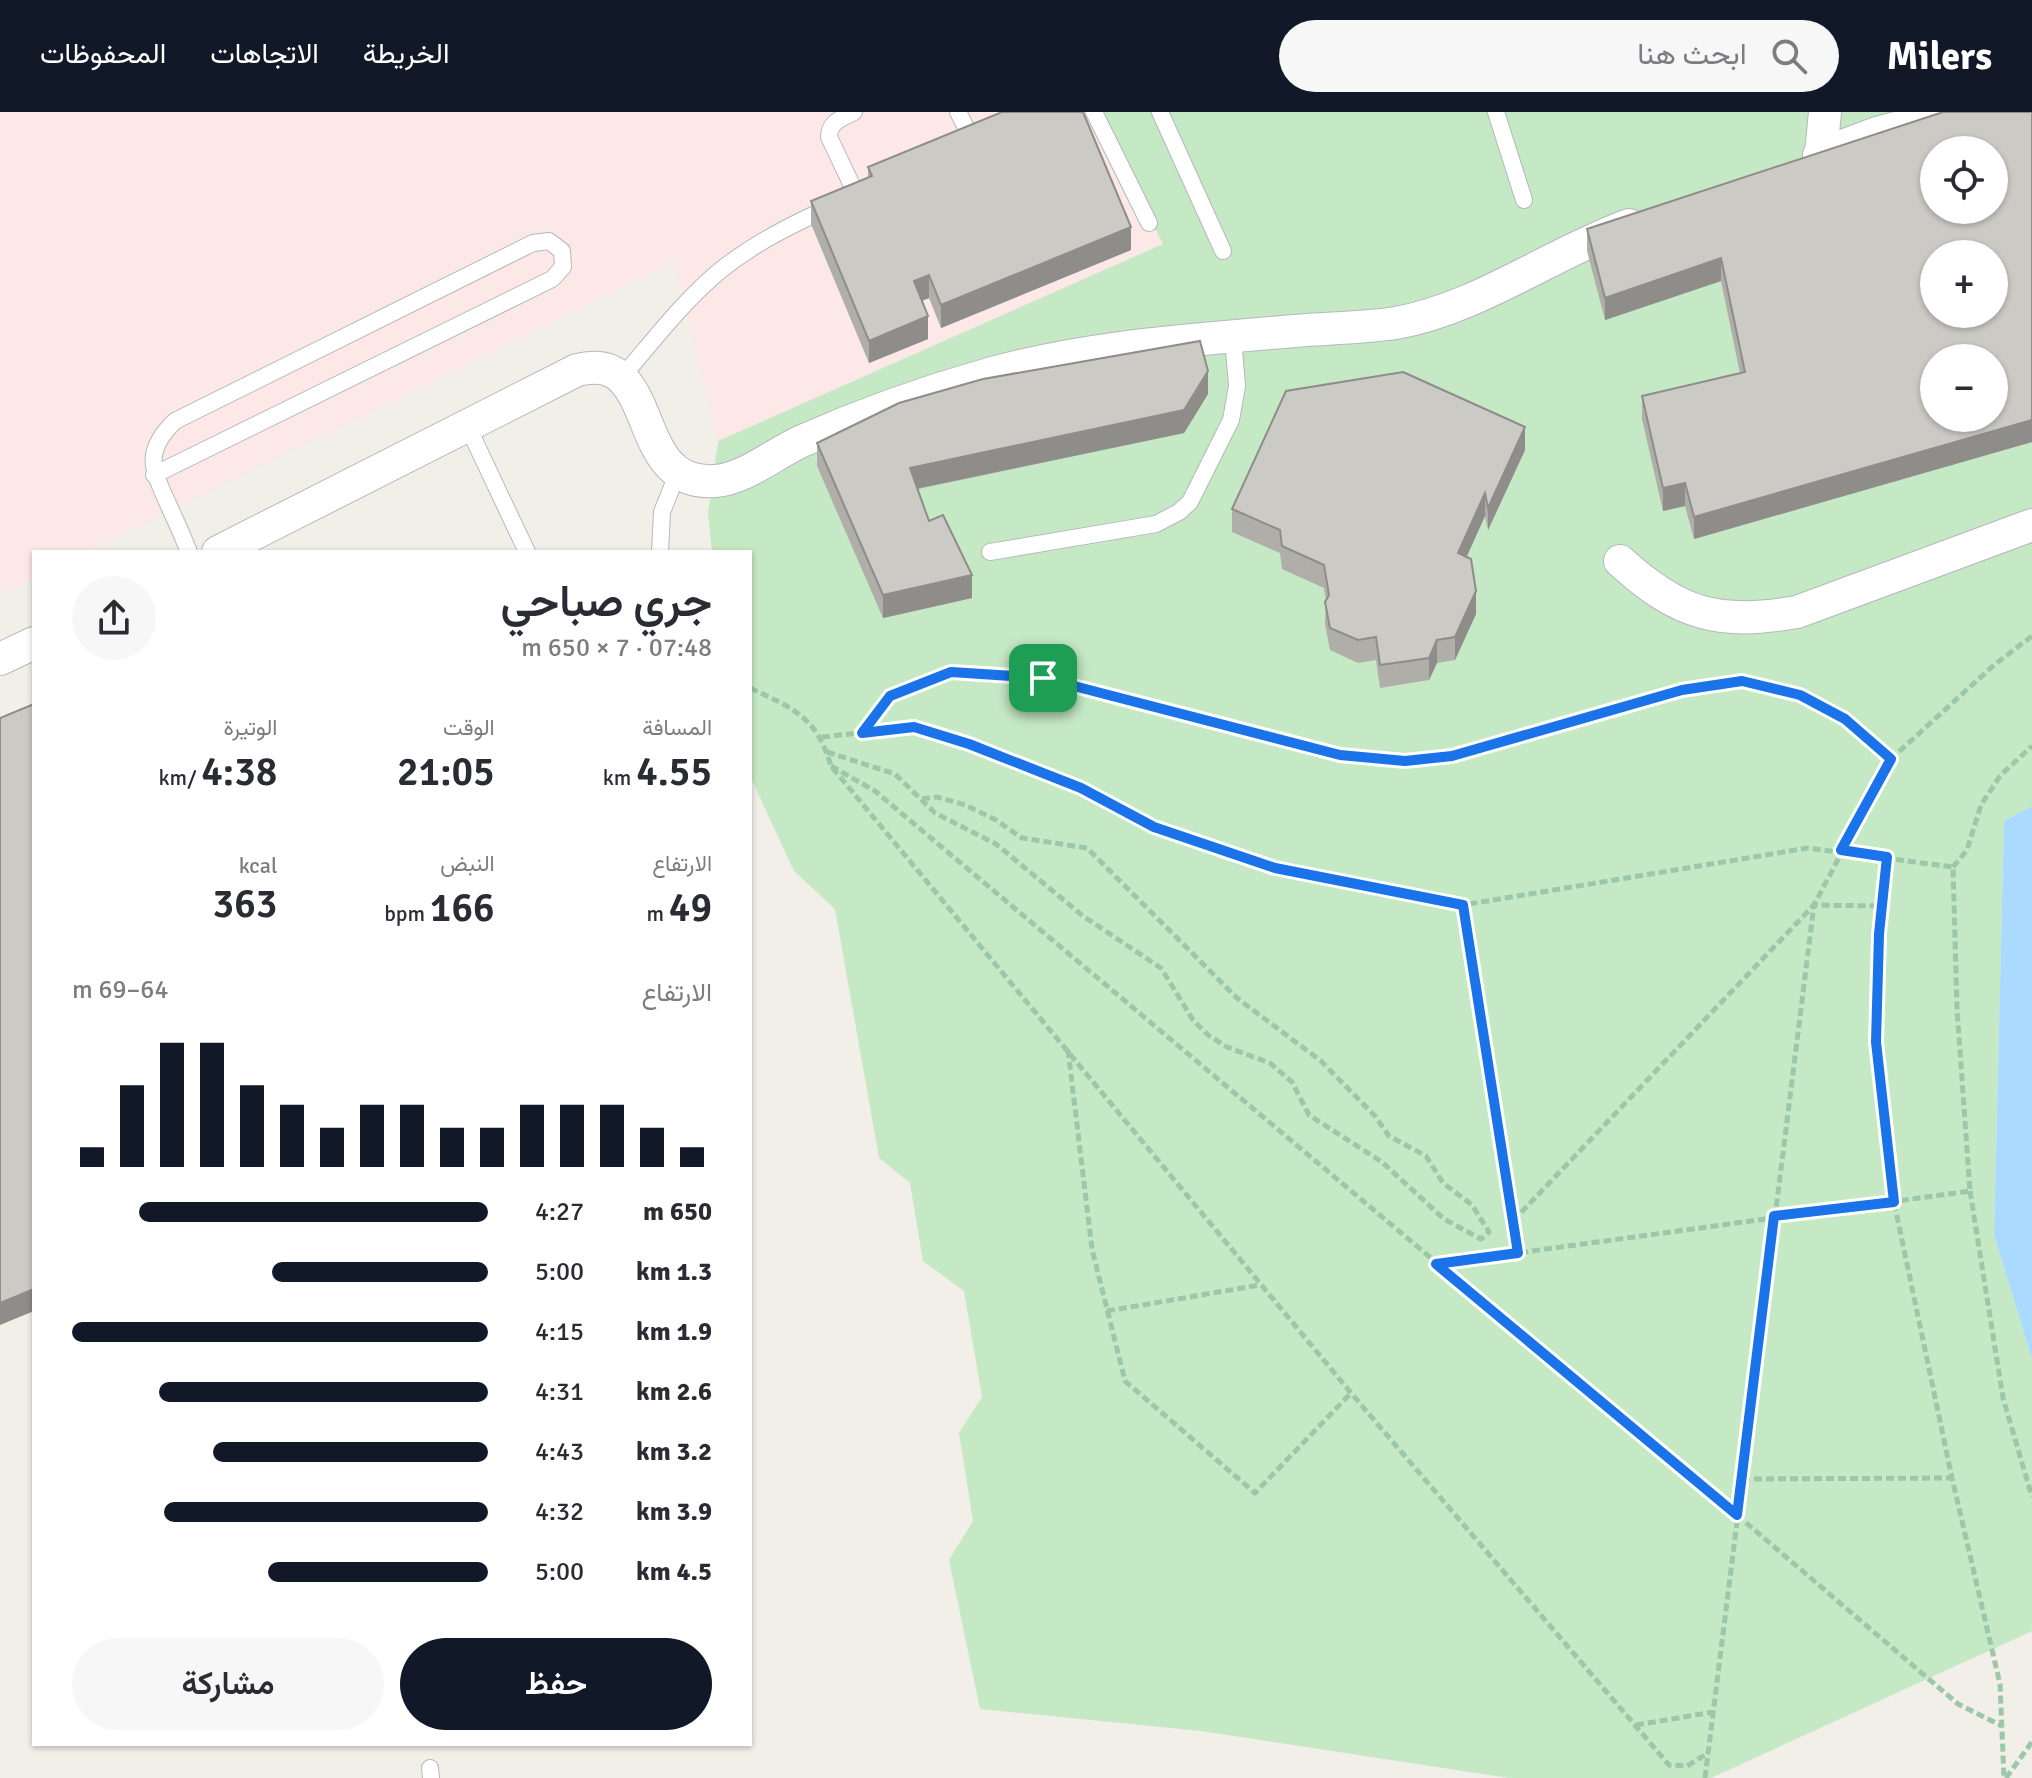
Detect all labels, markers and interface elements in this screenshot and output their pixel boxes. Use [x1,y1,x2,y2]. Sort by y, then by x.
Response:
search box [1279,20,1839,92]
text: Milers [1887,33,1992,80]
icon: search [1767,34,1811,78]
text: ابحث هنا [1637,36,1747,73]
text: المحفوظات [40,37,166,71]
text: الاتجاهات [210,37,319,71]
text: الخريطة [363,37,449,71]
map controls [1920,136,2008,432]
button: locate [1920,136,2008,224]
button: + [1920,240,2008,328]
button: − [1920,344,2008,432]
text: جري صباحي [500,575,712,629]
button: share [72,576,156,660]
text: 07:48 · 7 × 650 m [521,632,712,664]
pin [1009,644,1077,712]
icon: arrive [1021,656,1065,700]
text: الوتيرة [224,714,277,741]
text: الوقت [443,714,495,741]
text: المسافة [642,714,712,741]
text: 4:38 [201,747,277,797]
text: 21:05 [397,747,495,797]
text: 4.55 [636,747,712,797]
text: /km [159,764,201,791]
text: km [603,764,636,791]
text: النبض [440,850,495,877]
text: الارتفاع [652,850,712,877]
text: kcal [239,852,277,879]
text: 363 [213,879,277,929]
text: 166 [430,883,495,933]
text: 49 [669,883,712,933]
text: bpm [384,900,430,927]
text: m [646,900,669,927]
text: 64–69 m [72,974,168,1006]
text: الارتفاع [641,977,712,1009]
text: 4:27 [535,1196,584,1228]
text: 650 m [643,1196,712,1228]
text: 5:00 [535,1256,584,1288]
text: 1.3 km [636,1256,712,1288]
text: 4:15 [535,1316,584,1348]
text: 1.9 km [636,1316,712,1348]
text: 4:31 [535,1376,584,1408]
text: 2.6 km [636,1376,712,1408]
text: 4:43 [535,1436,584,1468]
text: 3.2 km [636,1436,712,1468]
text: 4:32 [535,1496,584,1528]
text: 3.9 km [636,1496,712,1528]
text: 5:00 [535,1556,584,1588]
text: 4.5 km [636,1556,712,1588]
button: مشاركة [72,1638,384,1730]
button: حفظ [400,1638,712,1730]

